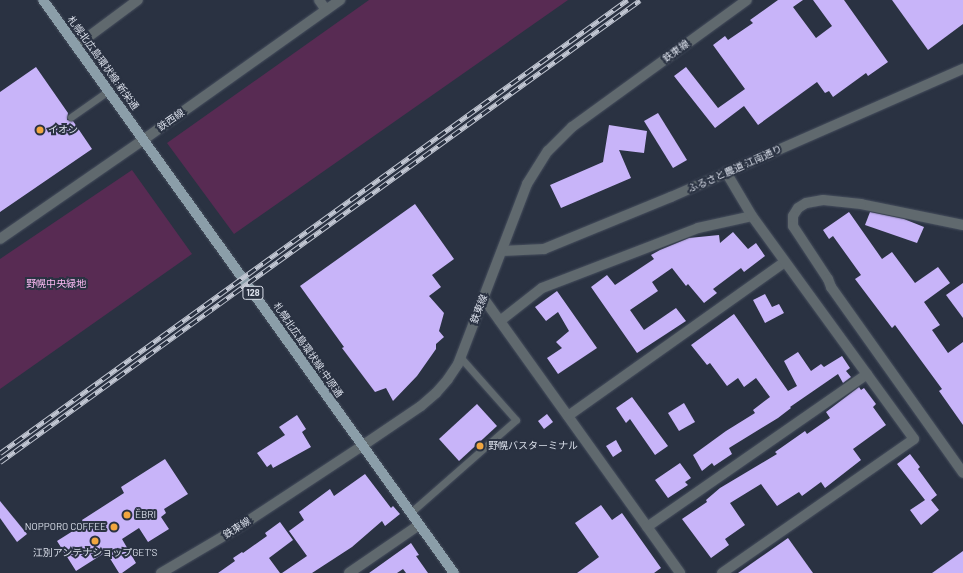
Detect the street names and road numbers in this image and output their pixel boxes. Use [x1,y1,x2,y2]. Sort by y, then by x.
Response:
street label: 札幌北広島環状線;新栄通 [65,14,141,112]
street label: 鉄東線 [660,37,692,65]
street label: 鉄西線 [155,106,187,134]
street label: ふるさと農道 江南通り [686,143,784,195]
road number: 128 [242,286,264,300]
street label: 鉄東線 [468,293,490,325]
street label: 札幌北広島環状線;中原通 [271,300,345,400]
street label: 鉄東線 [221,515,253,541]

